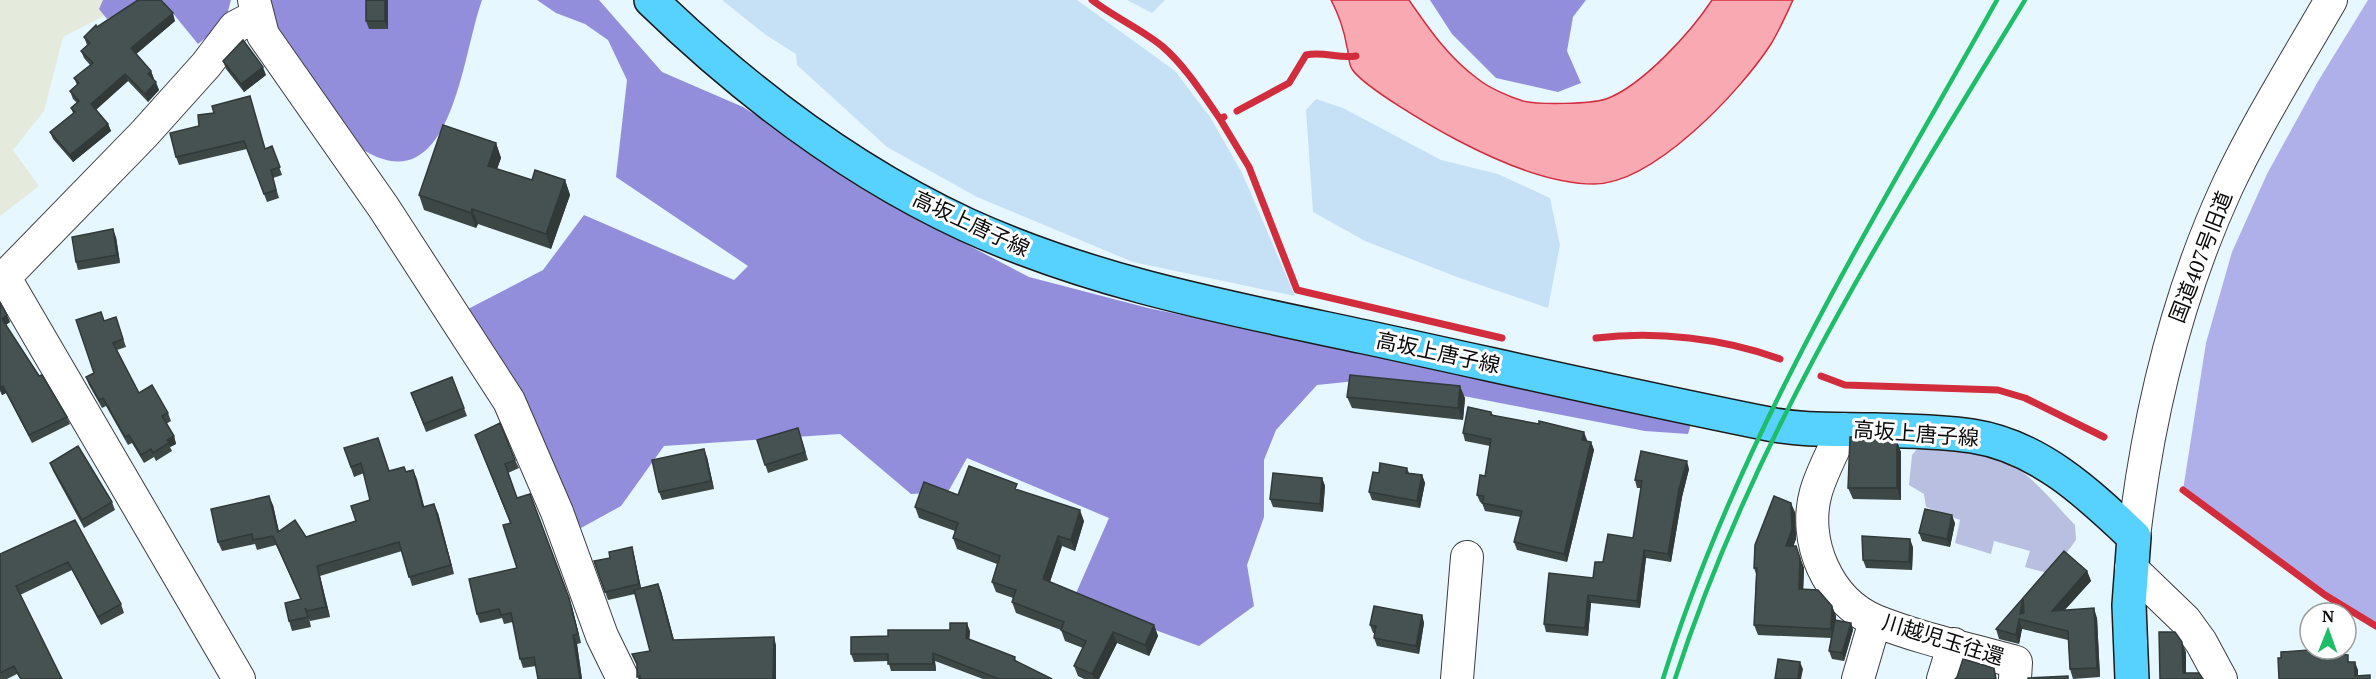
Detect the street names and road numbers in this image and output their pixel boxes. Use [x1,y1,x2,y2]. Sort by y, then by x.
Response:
street label: 高坂上唐子線 [908,184,1034,262]
street label: 国道407号旧道 [2162,187,2238,326]
street label: 高坂上唐子線 [1374,325,1503,379]
street label: 高坂上唐子線 [1852,415,1980,451]
street label: 川越児玉往還 [1879,607,2008,671]

